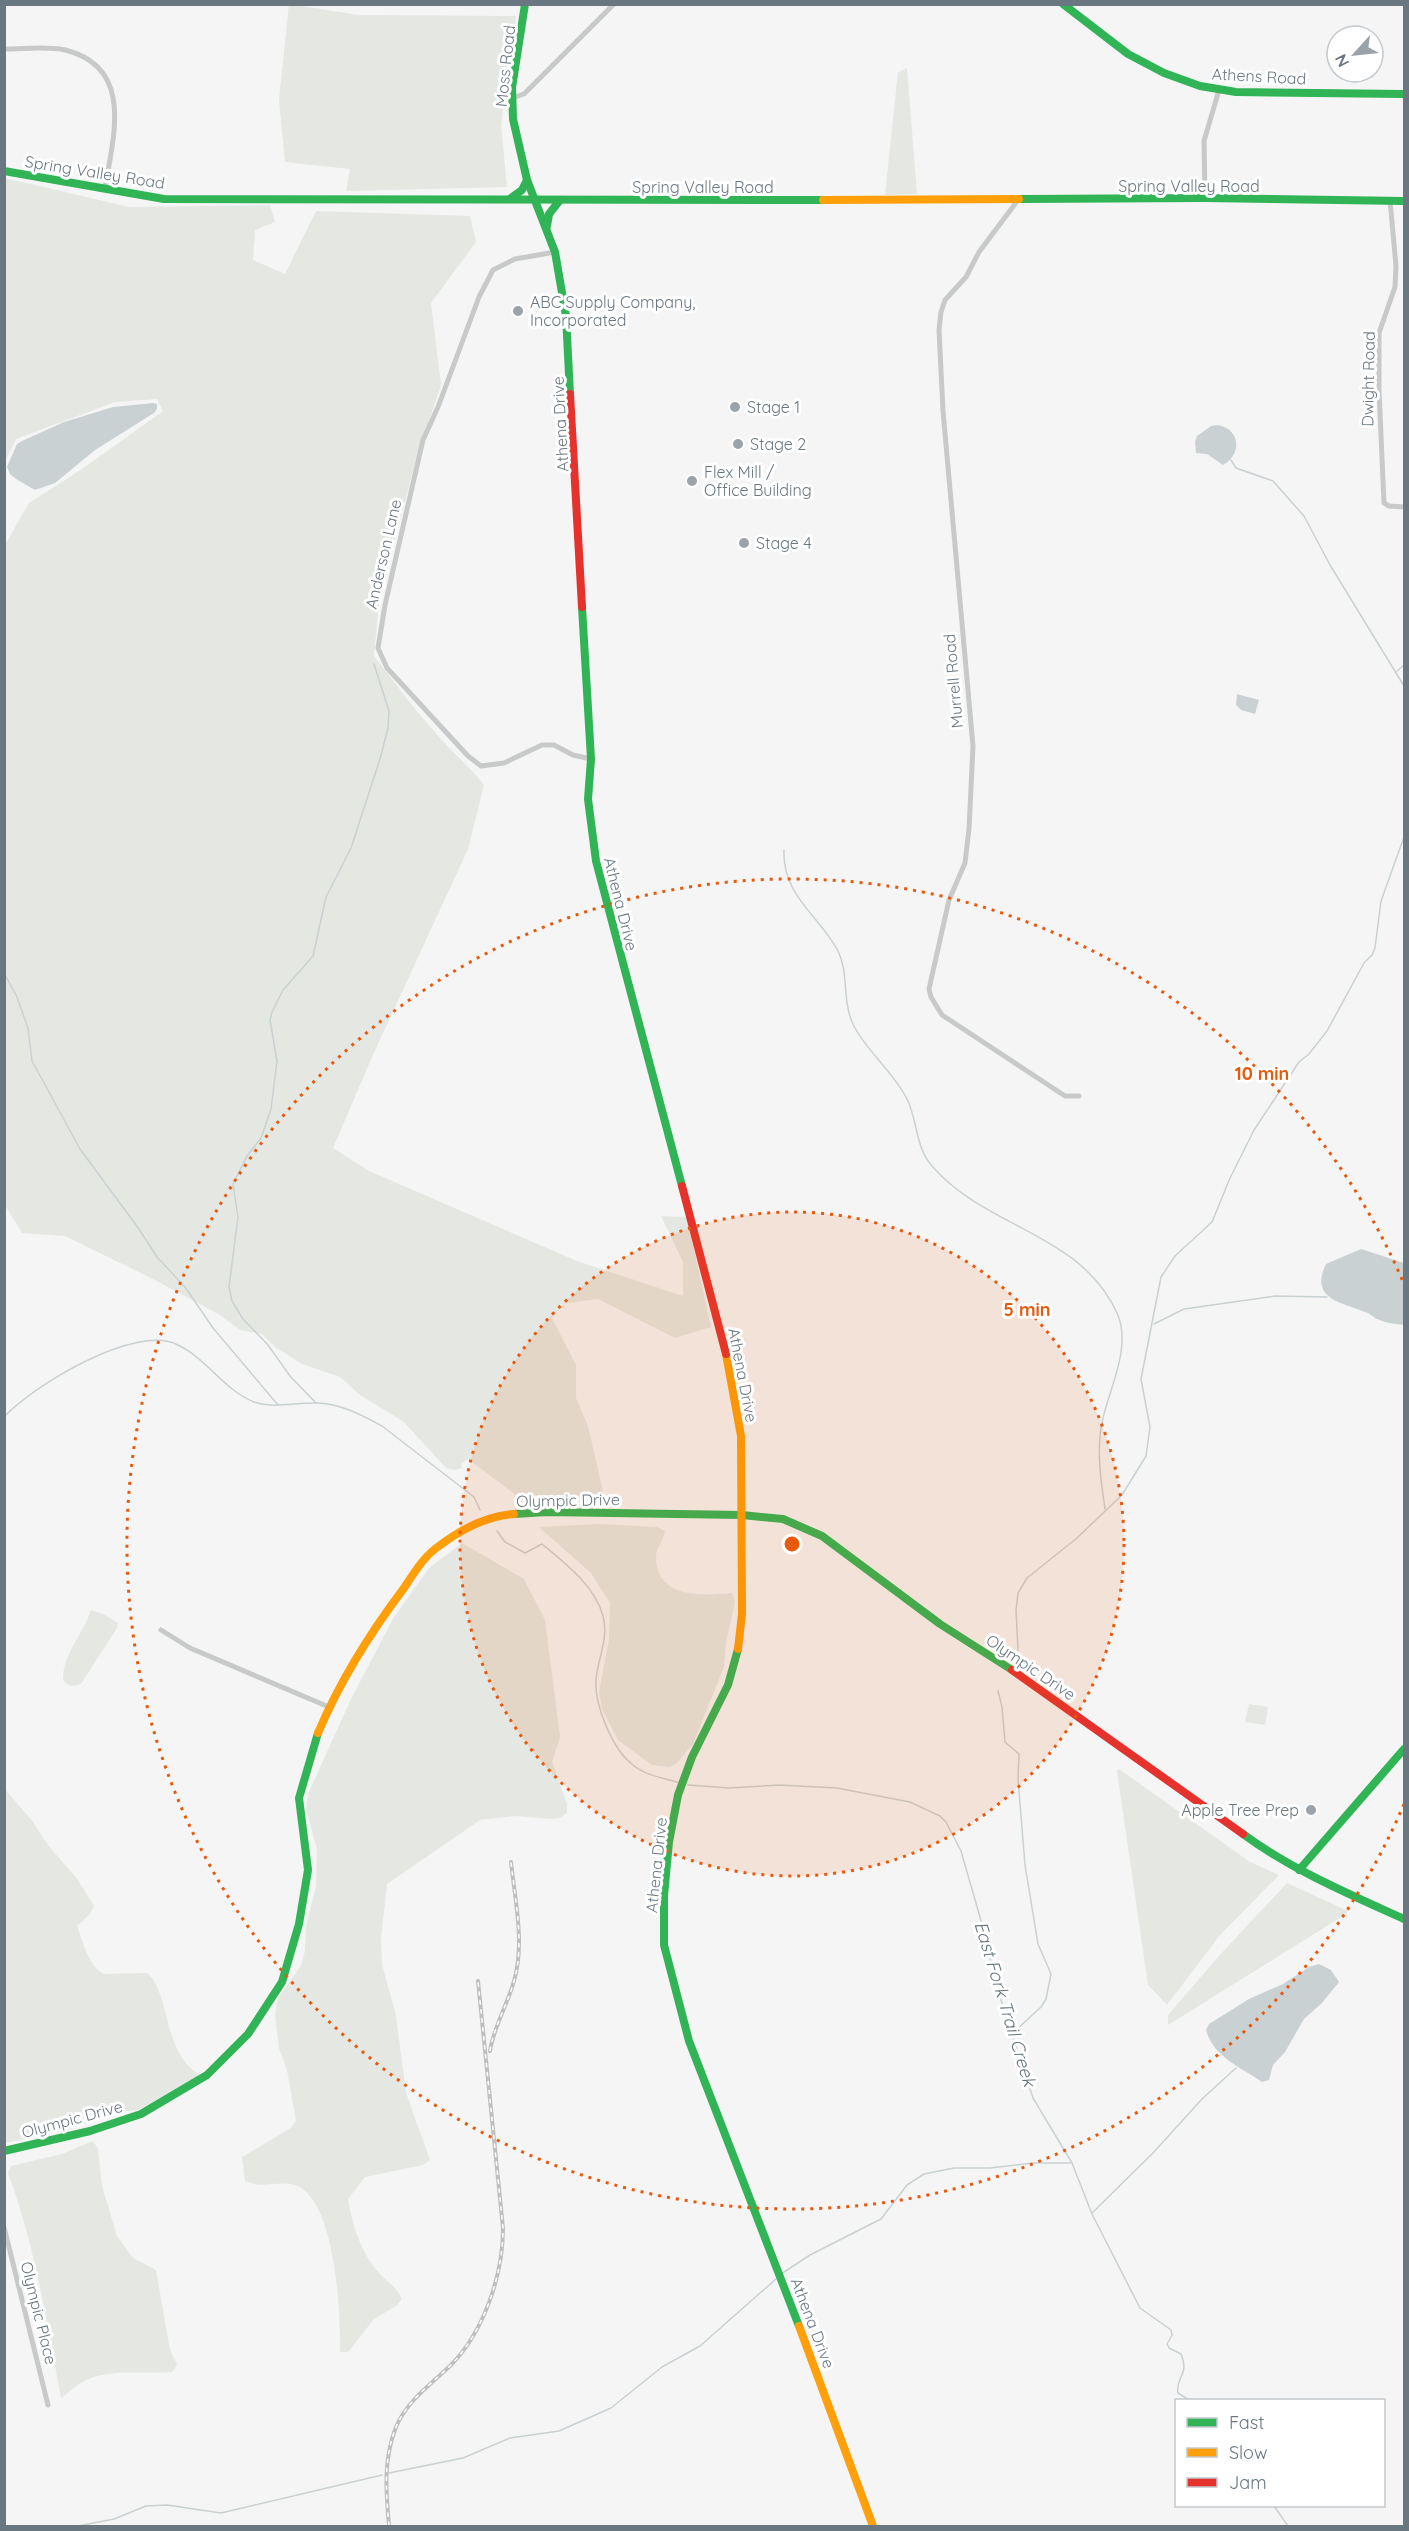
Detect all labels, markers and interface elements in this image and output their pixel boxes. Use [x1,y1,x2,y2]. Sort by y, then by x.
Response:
street label: Moss Road [491,24,519,108]
north arrow [1325,24,1385,84]
text: N [1330,51,1353,71]
street label: Athens Road [1211,64,1307,88]
street label: Spring Valley Road [24,151,166,193]
street label: Spring Valley Road [1118,176,1260,196]
street label: Spring Valley Road [632,177,774,197]
place label: ABC Supply Company, Incorporated [530,292,695,330]
marker: ABC Supply Company, Incorporated [511,304,525,318]
street label: Dwight Road [1357,331,1379,427]
street label: Athena Drive [548,376,572,472]
place label: Stage 1 [747,397,800,417]
marker: Stage 1 [728,400,742,414]
place label: Stage 2 [750,434,806,454]
marker: Stage 2 [731,437,745,451]
place label: Flex Mill / Office Building [704,462,812,500]
marker: Flex Mill / Office Building [685,474,699,488]
street label: Anderson Lane [361,497,405,611]
place label: Stage 4 [756,533,812,553]
marker: Stage 4 [737,536,751,550]
street label: Murrell Road [939,633,967,729]
street label: Athena Drive [600,855,642,953]
text: 10 min [1235,1062,1289,1085]
text: 5 min [1004,1298,1050,1321]
street label: Athena Drive [724,1326,762,1424]
street label: Olympic Drive [516,1489,620,1511]
centre of rings [782,1534,802,1554]
street label: Olympic Drive [982,1630,1080,1704]
place label: Apple Tree Prep [1181,1800,1299,1820]
marker: Apple Tree Prep [1304,1803,1318,1817]
street label: Athena Drive [641,1816,671,1914]
water label: East Fork Trail Creek [969,1919,1042,2090]
street label: Olympic Drive [19,2096,125,2142]
street label: Olympic Place [17,2259,61,2367]
street label: Athena Drive [787,2275,839,2371]
legend [1175,2399,1385,2507]
text: Fast [1229,2411,1264,2434]
text: Slow [1229,2441,1267,2464]
text: Jam [1229,2471,1267,2494]

